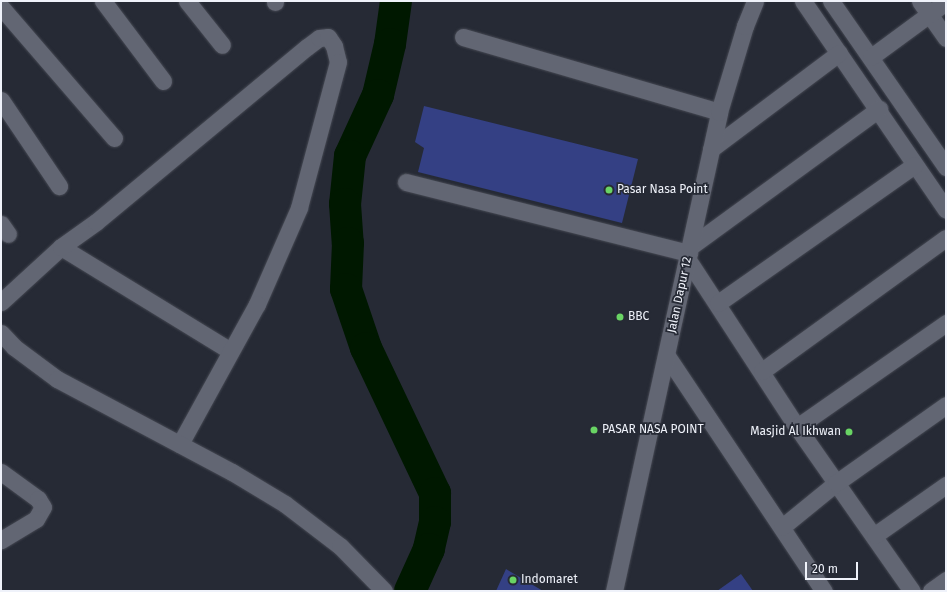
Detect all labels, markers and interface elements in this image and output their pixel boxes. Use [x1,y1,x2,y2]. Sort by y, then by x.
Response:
place label: Pasar Nasa Point [617,183,708,197]
marker: Pasar Nasa Point [604,185,614,195]
street label: Jalan Dapur 12 [665,256,695,334]
place label: BBC [628,310,649,324]
marker: BBC [615,312,625,322]
place label: PASAR NASA POINT [602,423,704,437]
marker: PASAR NASA POINT [589,425,599,435]
place label: Masjid Al Ikhwan [750,425,841,439]
marker: Masjid Al Ikhwan [844,427,854,437]
scale bar [807,554,860,580]
text: 20 m [812,562,838,576]
place label: Indomaret [521,573,578,587]
marker: Indomaret [508,575,518,585]

